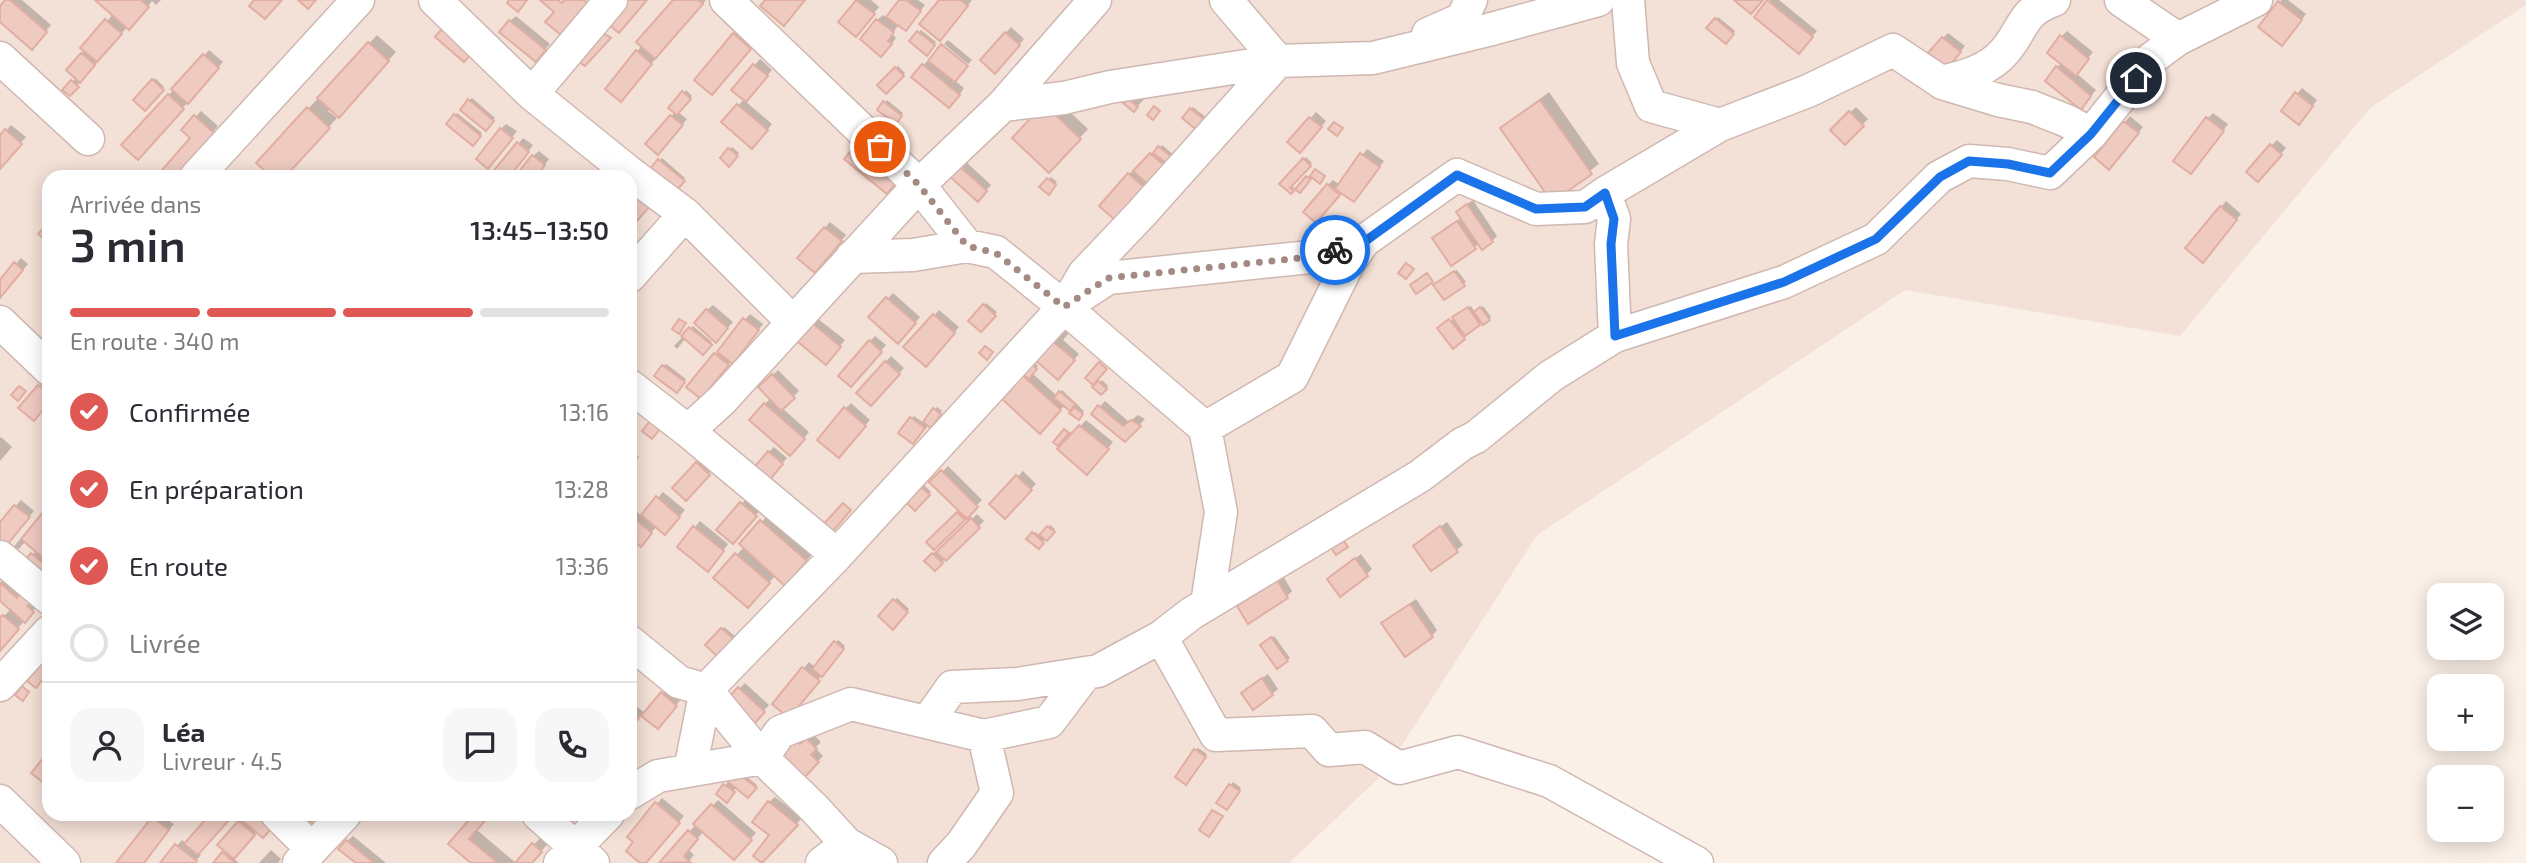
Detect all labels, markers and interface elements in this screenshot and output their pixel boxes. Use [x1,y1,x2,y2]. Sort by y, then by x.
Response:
pin [2106,48,2166,108]
icon: home [2117,59,2155,97]
pin [850,117,910,177]
icon: bag [861,128,899,166]
text: Arrivée dans [70,190,201,218]
text: 13:45–13:50 [470,214,609,245]
courier [1300,215,1370,285]
text: 3 min [70,216,186,271]
icon: bike [1316,231,1354,269]
text: En route · 340 m [70,327,239,355]
icon: check [70,393,108,431]
text: Confirmée [129,396,251,427]
text: 13:16 [559,398,609,426]
icon: check [70,470,108,508]
text: En préparation [129,473,304,504]
text: 13:28 [555,475,609,503]
icon: check [70,547,108,585]
text: En route [129,550,228,581]
text: 13:36 [556,552,609,580]
map controls [2427,583,2504,842]
button: layers [2427,583,2504,660]
text: Livrée [129,627,201,658]
button: + [2427,674,2504,751]
button: person [70,708,144,782]
button: chat [443,708,517,782]
button: phone [535,708,609,782]
text: Léa [162,716,205,747]
text: Livreur · 4.5 [162,747,282,775]
button: − [2427,765,2504,842]

